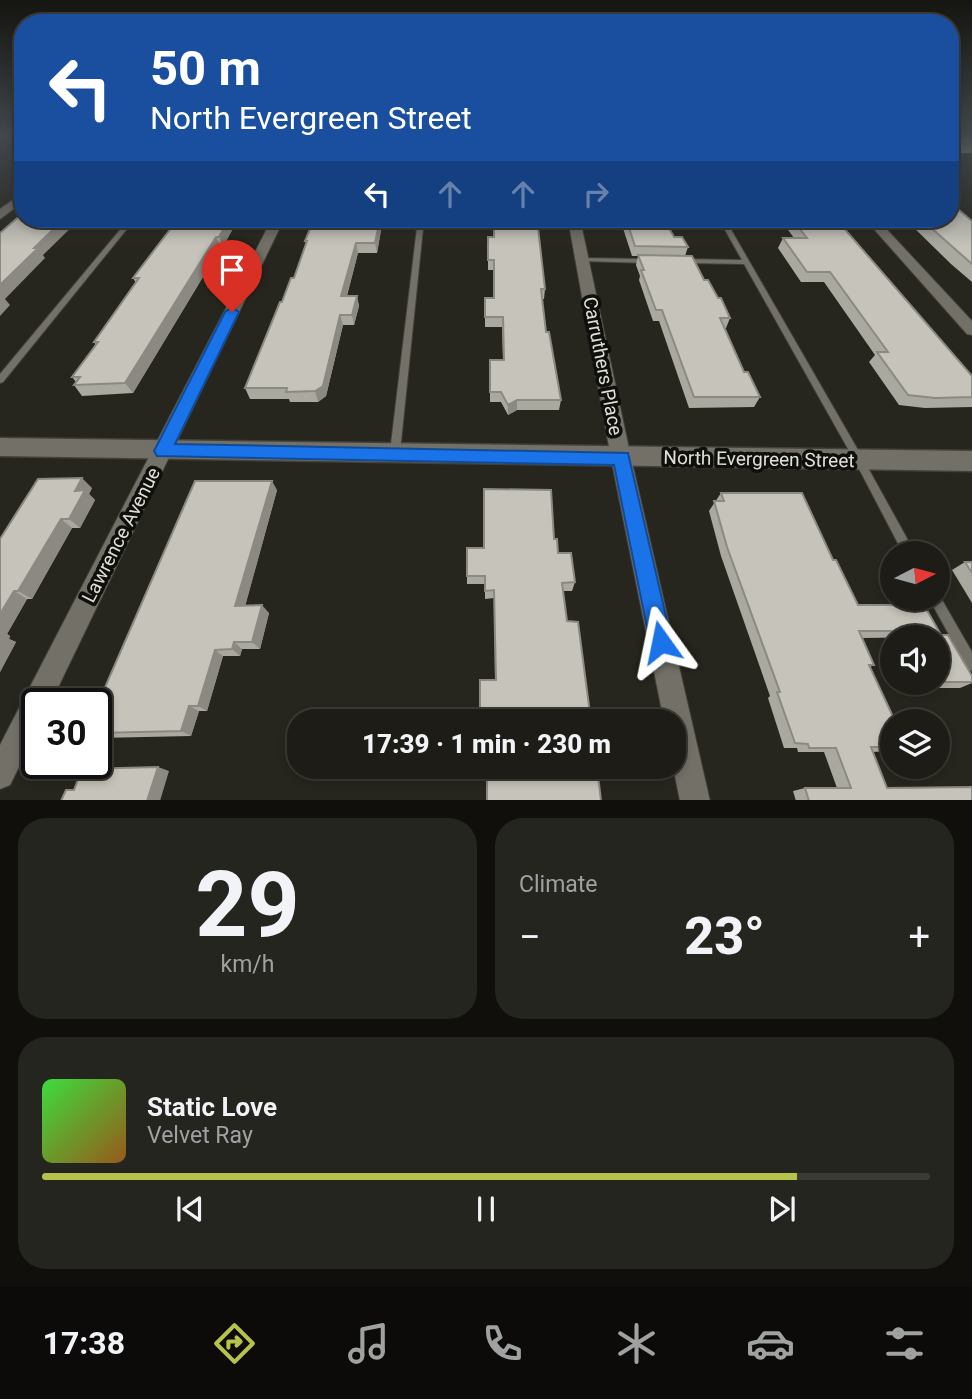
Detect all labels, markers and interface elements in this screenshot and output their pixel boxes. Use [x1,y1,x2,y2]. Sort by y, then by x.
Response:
text: 50 m [150,40,261,97]
icon: left [35,42,126,133]
text: North Evergreen Street [150,99,472,137]
icon: left [358,175,396,213]
icon: ahead [431,175,469,213]
icon: ahead [504,175,542,213]
icon: right [577,175,615,213]
pin [202,240,262,312]
icon: arrive [213,251,251,289]
street label: Carruthers Place [578,295,628,437]
street label: North Evergreen Street [663,446,855,472]
street label: Lawrence Avenue [77,464,165,606]
north arrow [880,541,950,611]
map controls [880,541,950,779]
position arrow [624,605,698,679]
button: sound [880,625,950,695]
speed limit sign: 30 [21,688,112,779]
button: layers [880,709,950,779]
text: 17:39 · 1 min · 230 m [362,729,611,759]
text: 29 [195,852,300,958]
text: Climate [519,871,598,898]
text: 23° [684,906,765,967]
text: − [519,915,541,959]
text: + [908,915,930,959]
text: km/h [221,951,275,978]
text: Static Love [147,1092,277,1122]
text: Velvet Ray [147,1122,253,1149]
icon: previous [171,1190,209,1228]
icon: pause [467,1190,505,1228]
icon: next [763,1190,801,1228]
icon: directions [210,1319,259,1368]
icon: music [344,1319,393,1368]
icon: phone [478,1319,527,1368]
icon: climate [612,1319,661,1368]
icon: car [746,1319,795,1368]
icon: filters [880,1319,929,1368]
text: 17:38 [43,1324,125,1362]

